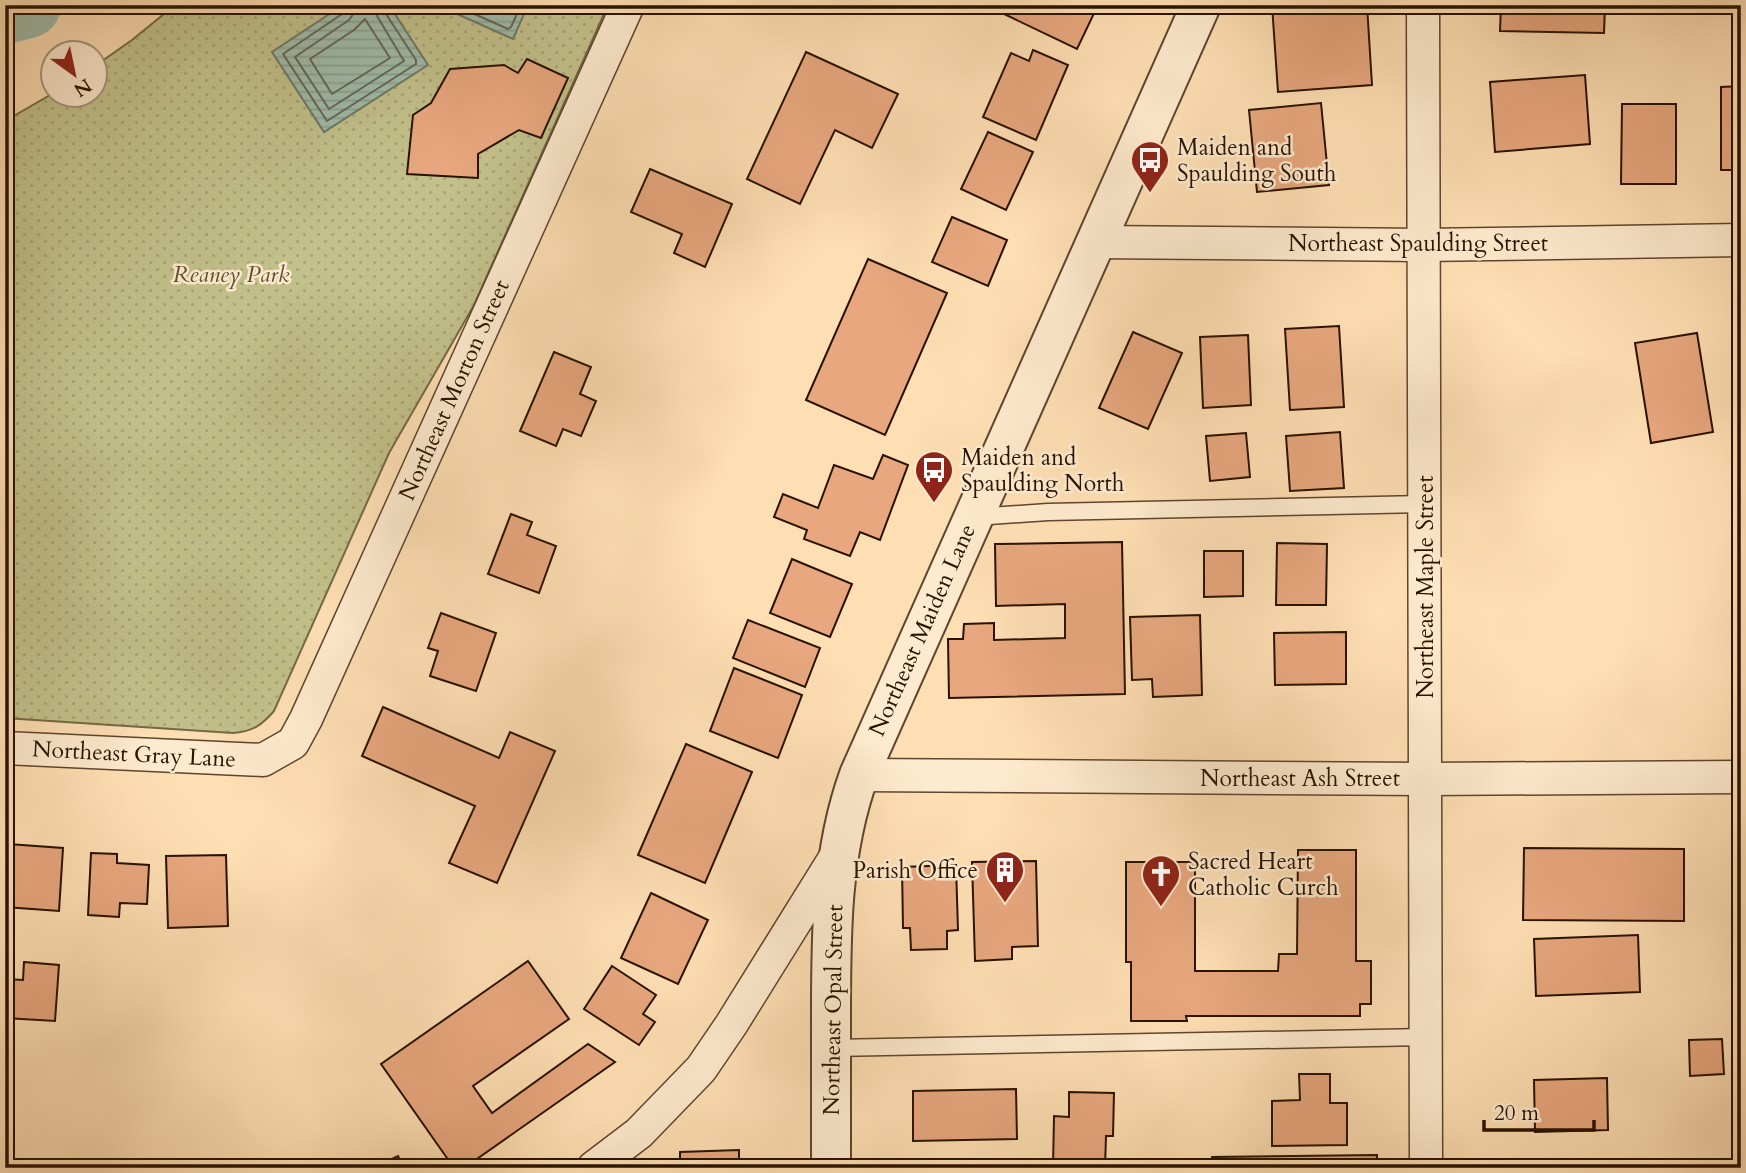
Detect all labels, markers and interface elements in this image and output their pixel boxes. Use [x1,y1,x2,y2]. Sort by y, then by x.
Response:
north arrow [38,38,108,108]
text: N [68,72,97,103]
place label: Maiden and Spaulding South [1177,132,1337,189]
bus stop icon: Maiden and Spaulding South [1129,139,1171,194]
street label: Northeast Spaulding Street [1288,228,1548,259]
park label: Reaney Park [173,259,290,290]
street label: Northeast Morton Street [391,275,517,505]
place label: Maiden and Spaulding North [961,442,1125,499]
bus stop icon: Maiden and Spaulding North [913,449,955,504]
street label: Northeast Maple Street [1410,475,1441,699]
street label: Northeast Maiden Lane [861,519,983,741]
street label: Northeast Gray Lane [31,733,237,775]
street label: Northeast Ash Street [1200,763,1400,794]
place label: Sacred Heart Catholic Curch [1188,846,1339,903]
building icon: Parish Office [984,849,1026,904]
church icon: Sacred Heart Catholic Curch [1140,853,1182,908]
place label: Parish Office [852,855,978,886]
street label: Northeast Opal Street [816,904,850,1116]
scale bar [1484,1089,1594,1133]
text: 20 m [1494,1099,1539,1128]

